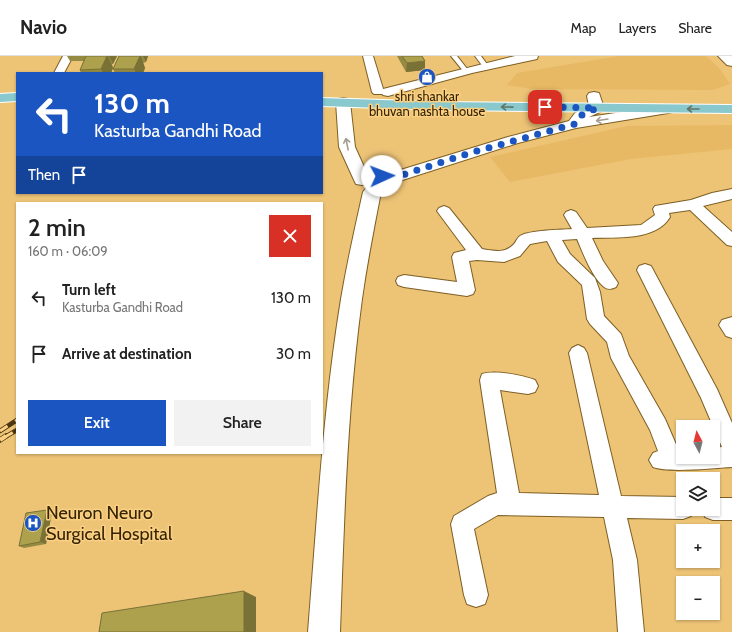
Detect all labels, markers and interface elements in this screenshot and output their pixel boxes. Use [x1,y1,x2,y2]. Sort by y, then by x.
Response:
text: Navio [20,16,67,39]
text: Map [571,19,596,37]
text: Layers [618,19,656,37]
text: Share [678,19,712,37]
shop icon: shri shankar bhuvan nashta house [417,67,437,87]
text: 130 m [94,86,170,120]
icon: left [28,88,80,140]
place label: shri shankar bhuvan nashta house [369,88,485,119]
pin [528,90,562,124]
icon: arrive [534,96,556,118]
one-way arrow [501,103,514,110]
one-way arrow [687,105,700,113]
one-way arrow [596,117,609,125]
text: Kasturba Gandhi Road [94,120,262,142]
one-way arrow [342,138,350,151]
position arrow [361,155,403,197]
icon: arrive [68,164,90,186]
text: Then [28,166,60,184]
text: 2 min [28,213,86,242]
button: close [269,215,311,257]
text: 160 m · 06:09 [28,243,108,259]
text: Turn left [62,281,116,299]
icon: left [28,287,50,309]
text: 130 m [271,289,311,307]
text: Kasturba Gandhi Road [62,299,183,315]
icon: arrive [28,343,50,365]
text: Arrive at destination [62,345,192,363]
text: 30 m [276,345,311,363]
button: Exit [28,400,166,446]
button: Share [174,400,311,446]
north arrow [676,420,720,464]
map controls [676,420,720,620]
button: layers [676,472,720,516]
place label: Neuron Neuro Surgical Hospital [46,502,173,545]
hospital icon: Neuron Neuro Surgical Hospital [23,513,43,533]
button: + [676,524,720,568]
button: − [676,576,720,620]

